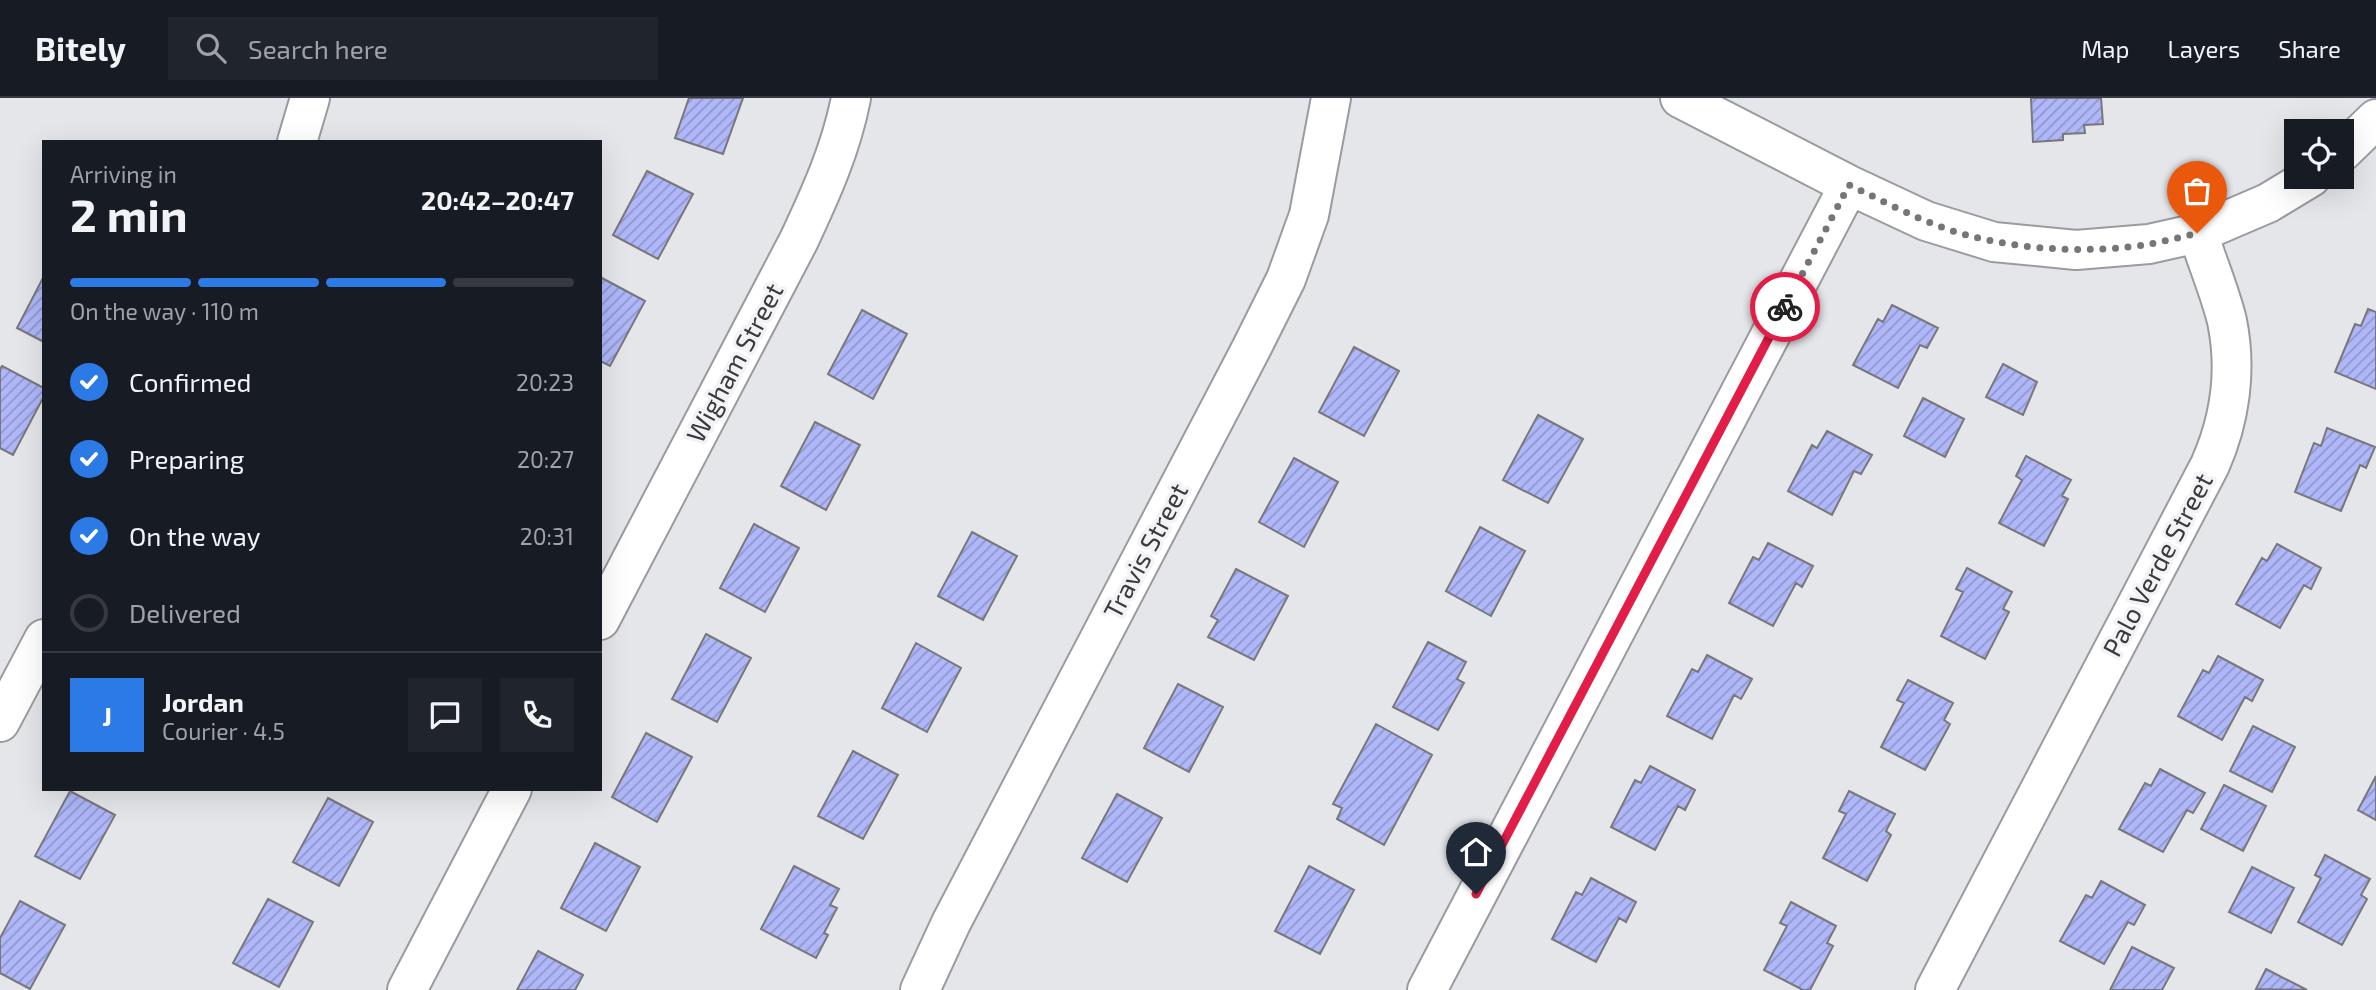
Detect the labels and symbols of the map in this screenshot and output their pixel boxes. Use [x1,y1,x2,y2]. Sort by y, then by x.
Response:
pin [2167,161,2227,233]
courier [1750,272,1820,342]
street label: Wigham Street [679,277,789,447]
street label: Palo Verde Street [2095,467,2218,661]
street label: Travis Street [1096,477,1193,623]
pin [1446,822,1506,894]

